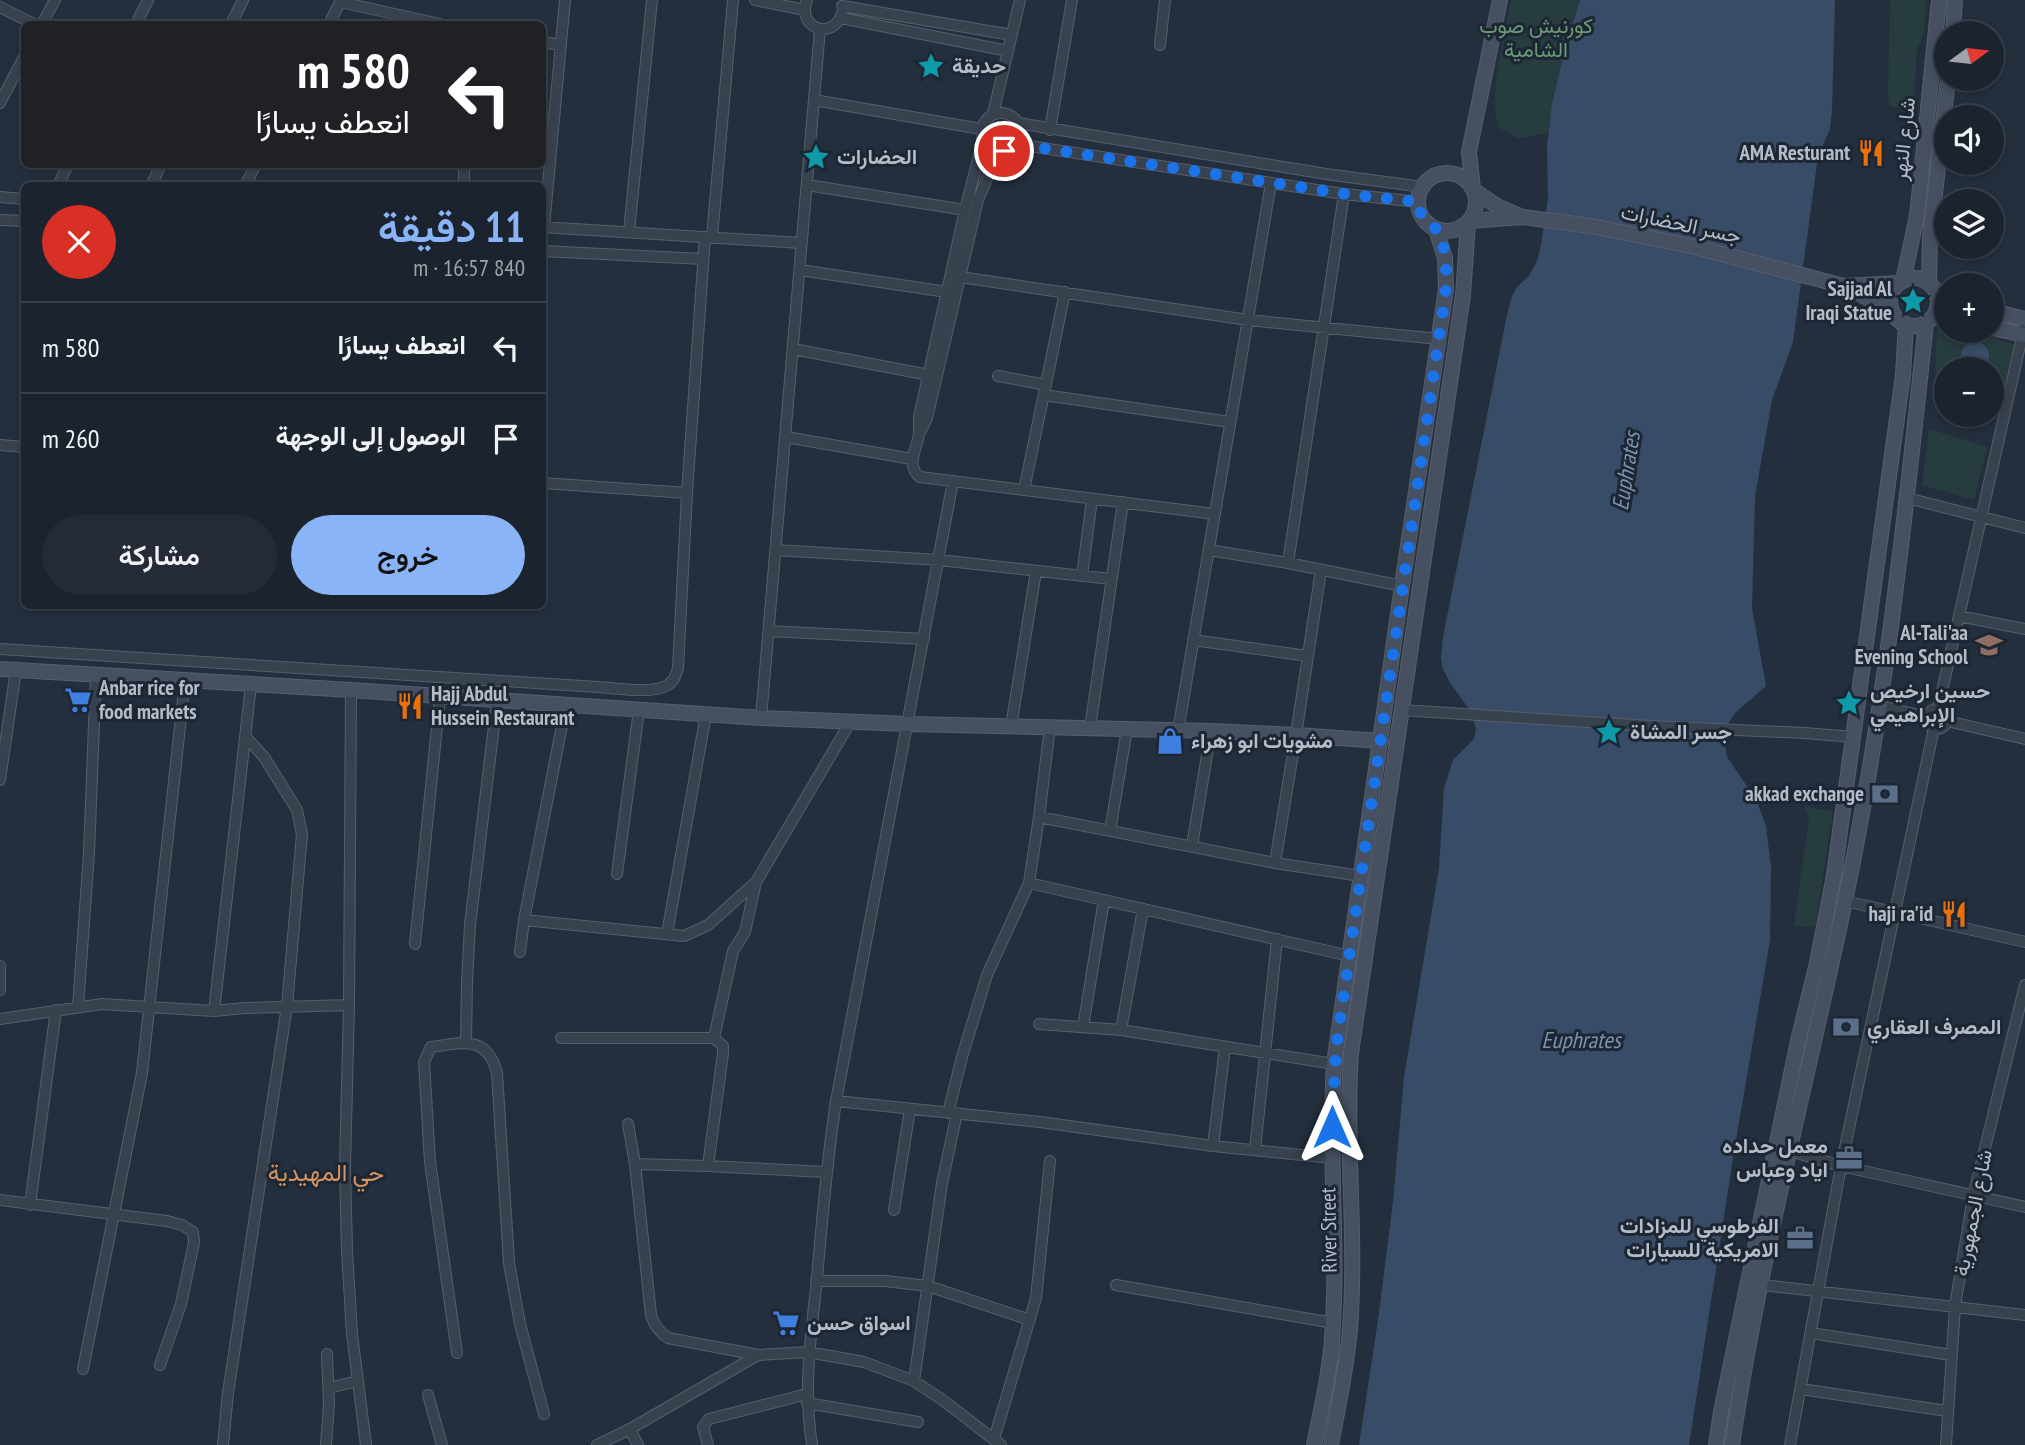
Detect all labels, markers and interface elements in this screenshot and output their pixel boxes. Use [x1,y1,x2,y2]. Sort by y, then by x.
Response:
park label: كورنيش صوب الشامية [1479,12,1593,63]
north arrow [1934,21,2004,91]
map controls [1934,21,2004,427]
text: 580 m [297,38,410,102]
icon: left [434,49,525,140]
place icon: حديقة [916,51,946,81]
place label: حديقة [952,52,1006,79]
street label: شارع النهر [1886,96,1922,183]
text: انعطف يسارًا [255,100,410,142]
button: sound [1934,105,2004,175]
pin [974,121,1034,181]
icon: arrive [985,132,1023,170]
restaurant icon: AMA Resturant [1856,138,1886,168]
place label: AMA Resturant [1739,139,1850,166]
place icon: الحضارات [801,142,831,172]
place label: الحضارات [837,143,917,170]
button: layers [1934,189,2004,259]
street label: جسر الحضارات [1619,198,1744,249]
text: 11 دقيقة [378,199,525,254]
button: close [42,205,116,279]
text: 840 m · 16:57 [413,253,525,282]
button: + [1934,273,2004,343]
place label: Sajjad Al Iraqi Statue [1805,275,1893,326]
place icon: Sajjad Al Iraqi Statue [1898,286,1928,316]
text: انعطف يسارًا [338,328,466,361]
icon: left [487,329,525,367]
text: 580 m [42,331,100,364]
button: − [1934,357,2004,427]
text: الوصول إلى الوجهة [276,419,466,452]
icon: arrive [487,420,525,458]
text: 260 m [42,422,100,455]
water label: Euphrates [1605,427,1646,512]
button: مشاركة [42,515,277,595]
button: خروج [291,515,525,595]
place label: Al-Tali'aa Evening School [1855,619,1969,670]
school or university icon: Al-Tali'aa Evening School [1974,630,2004,660]
place label: Anbar rice for food markets [98,674,201,725]
place label: حسين ارخيص الإبراهيمي [1870,677,1990,732]
place label: Hajj Abdul Hussein Restaurant [431,680,574,731]
supermarket icon: Anbar rice for food markets [63,685,93,715]
place icon: حسين ارخيص الإبراهيمي [1834,688,1864,718]
restaurant icon: Hajj Abdul Hussein Restaurant [395,691,425,721]
place icon: جسر المشاة [1594,717,1624,747]
place label: جسر المشاة [1630,718,1732,745]
shop icon: مشويات ابو زهراء [1155,726,1185,756]
place label: مشويات ابو زهراء [1191,727,1333,754]
bank icon: akkad exchange [1870,779,1900,809]
place label: akkad exchange [1745,780,1864,807]
restaurant icon: haji ra'id [1939,899,1969,929]
place label: haji ra'id [1868,900,1933,927]
bank icon: المصرف العقاري [1831,1012,1861,1042]
place label: المصرف العقاري [1867,1013,2001,1044]
water label: Euphrates [1542,1025,1623,1054]
position arrow [1295,1090,1369,1164]
place label: معمل حداده اياد وعباس [1722,1132,1828,1183]
office icon: معمل حداده اياد وعباس [1834,1143,1864,1173]
street label: شارع الجمهورية [1947,1147,1999,1279]
district label: حي المهيدية [268,1157,384,1192]
street label: River Street [1314,1187,1343,1273]
place label: الفرطوسي للمزادات الامريكية للسيارات [1620,1212,1779,1263]
office icon: الفرطوسي للمزادات الامريكية للسيارات [1785,1223,1815,1253]
supermarket icon: اسواق حسن [771,1308,801,1338]
place label: اسواق حسن [807,1309,911,1336]

